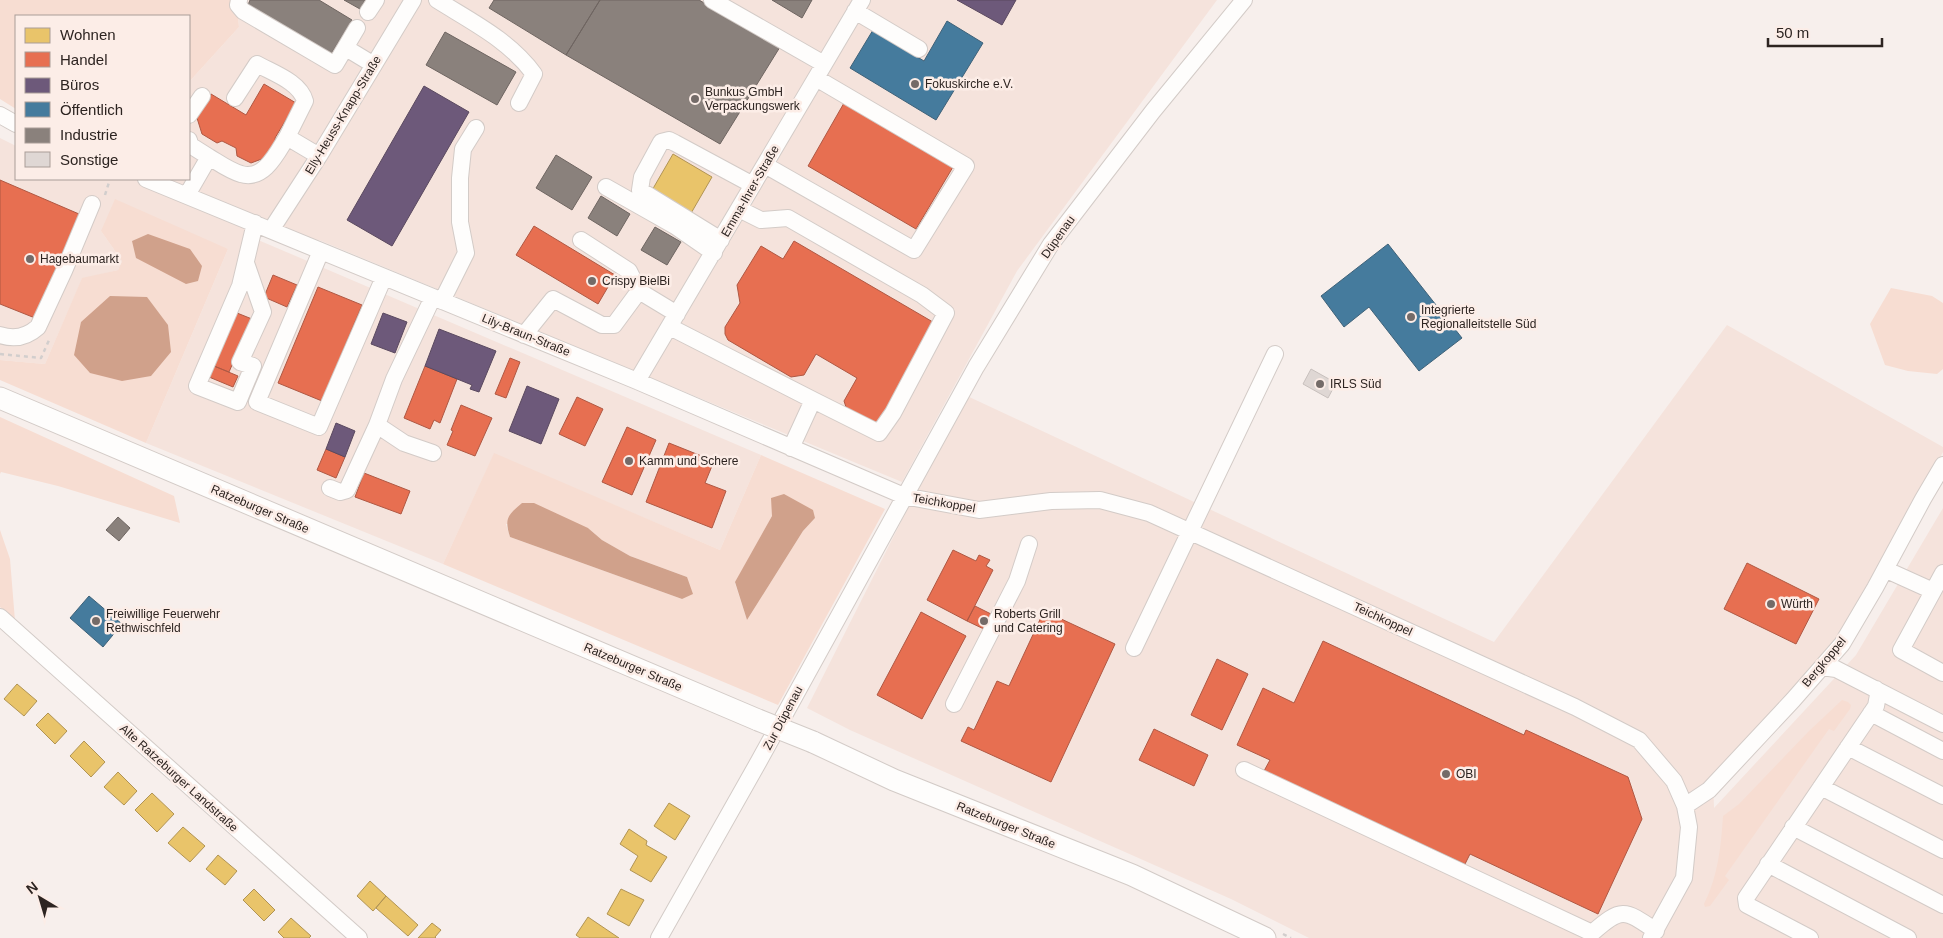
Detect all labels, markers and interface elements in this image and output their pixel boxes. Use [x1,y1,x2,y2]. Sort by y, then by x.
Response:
legend [15,15,190,180]
scale bar [1768,15,1882,47]
text: 50 m [1776,24,1809,41]
text: Wohnen [60,26,116,43]
text: Handel [60,51,108,68]
street label: Elly-Heuss-Knapp-Straße [302,53,384,177]
text: Büros [60,76,99,93]
place label: Fokuskirche e.V. [925,77,1013,91]
marker: Fokuskirche e.V. [909,78,921,90]
place label: Bunkus GmbH Verpackungswerk [705,85,801,113]
marker: Bunkus GmbH Verpackungswerk [689,93,701,105]
text: Öffentlich [60,101,123,118]
text: Industrie [60,126,118,143]
street label: Emma-Ihrer-Straße [718,142,782,239]
text: Sonstige [60,151,118,168]
street label: Düpenau [1038,213,1078,261]
place label: Hagebaumarkt [40,252,119,266]
marker: Hagebaumarkt [24,253,36,265]
place label: Crispy BielBi [602,274,670,288]
marker: Crispy BielBi [586,275,598,287]
place label: Integrierte Regionalleitstelle Süd [1421,303,1536,331]
street label: Lily-Braun-Straße [480,311,573,359]
marker: Integrierte Regionalleitstelle Süd [1405,311,1417,323]
place label: IRLS Süd [1330,377,1381,391]
marker: IRLS Süd [1314,378,1326,390]
place label: Kamm und Schere [639,454,739,468]
marker: Kamm und Schere [623,455,635,467]
street label: Ratzeburger Straße [209,482,312,536]
street label: Teichkoppel [912,491,976,515]
place label: Würth [1781,597,1813,611]
marker: Würth [1765,598,1777,610]
street label: Teichkoppel [1351,599,1415,639]
place label: Freiwillige Feuerwehr Rethwischfeld [106,607,220,635]
place label: Roberts Grill und Catering [994,607,1063,635]
marker: Freiwillige Feuerwehr Rethwischfeld [90,615,102,627]
marker: Roberts Grill und Catering [978,615,990,627]
street label: Bergkoppel [1799,634,1849,690]
street label: Ratzeburger Straße [582,640,685,694]
street label: Zur Düpenau [760,684,806,752]
street label: Alte Ratzeburger Landstraße [117,721,241,835]
place label: OBI [1456,767,1477,781]
marker: OBI [1440,768,1452,780]
street label: Ratzeburger Straße [955,799,1058,851]
north arrow [15,873,65,923]
text: N [23,878,41,897]

